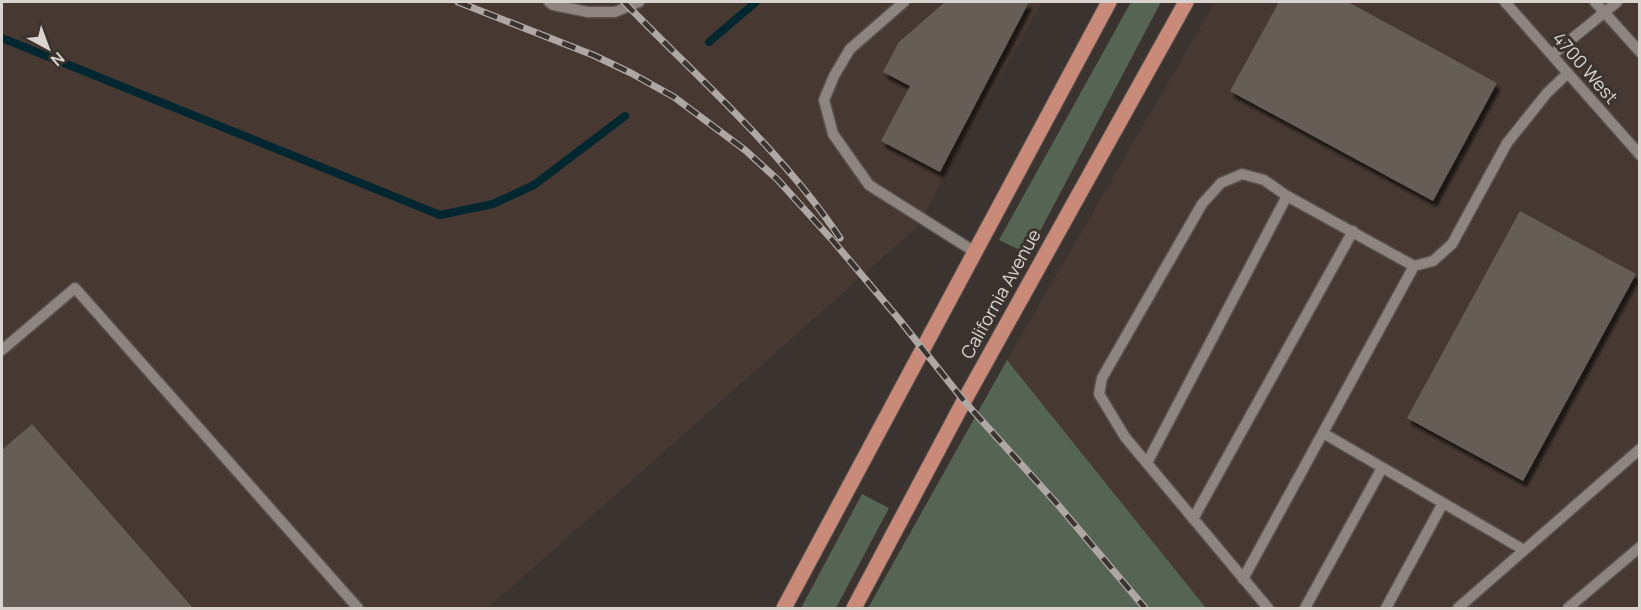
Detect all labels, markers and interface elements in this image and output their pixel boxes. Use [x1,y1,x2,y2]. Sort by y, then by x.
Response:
north arrow [18,18,78,78]
street label: 4700 West [1548,26,1624,108]
text: N [46,47,69,71]
street label: California Avenue [955,224,1046,363]

